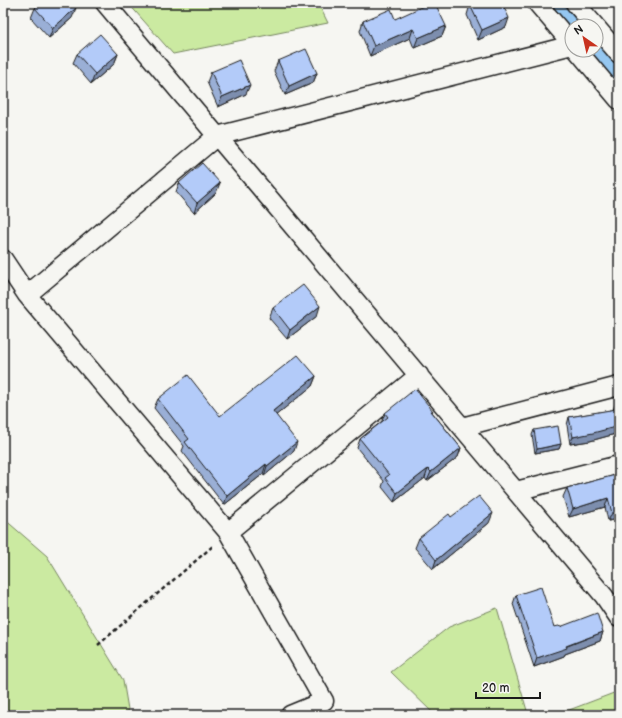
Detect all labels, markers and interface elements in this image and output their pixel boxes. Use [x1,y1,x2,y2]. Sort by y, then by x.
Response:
north arrow [564,18,604,58]
text: N [572,22,586,38]
scale bar [476,674,540,700]
text: 20 m [482,681,509,696]

